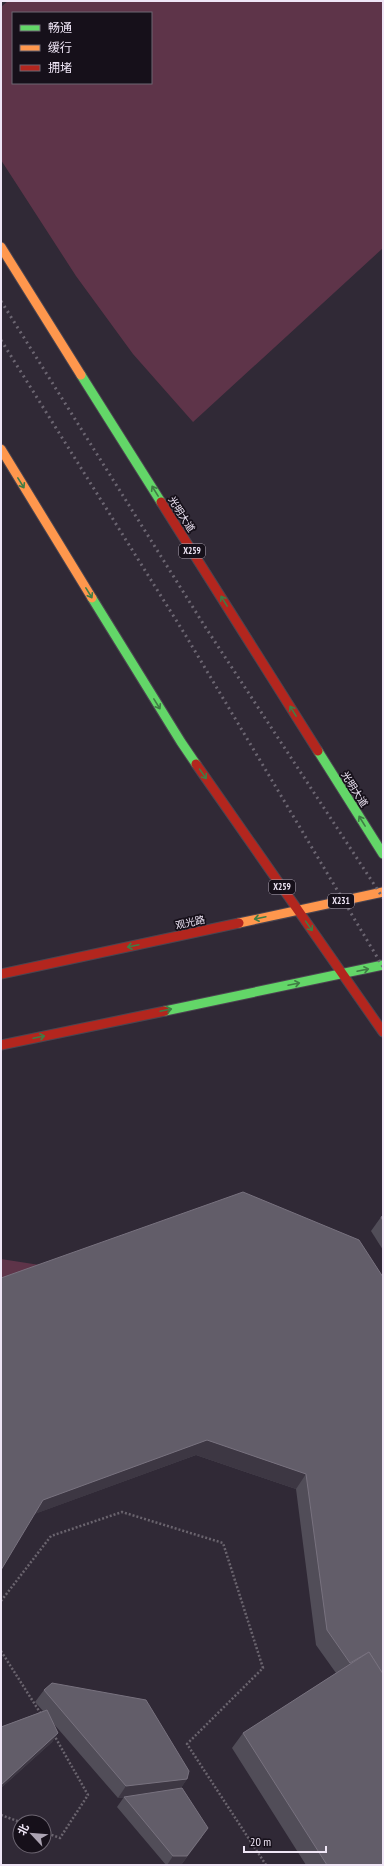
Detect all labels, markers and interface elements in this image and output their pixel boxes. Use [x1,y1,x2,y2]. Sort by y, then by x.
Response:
legend [12,12,152,84]
text: 畅通 [48,20,72,35]
text: 缓行 [48,40,72,55]
text: 拥堵 [48,60,72,75]
one-way arrow [18,477,26,489]
one-way arrow [150,485,158,497]
street label: 光明大道 [165,494,198,535]
road number: X259 [179,544,205,558]
one-way arrow [86,587,94,599]
one-way arrow [219,595,227,607]
one-way arrow [154,698,162,710]
one-way arrow [289,706,297,717]
one-way arrow [199,768,207,779]
street label: 光明大道 [338,769,371,810]
one-way arrow [358,815,366,827]
road number: X259 [269,880,295,894]
road number: X231 [328,894,354,908]
street label: 观光路 [174,913,206,932]
one-way arrow [254,915,267,923]
one-way arrow [305,921,313,932]
one-way arrow [127,942,140,950]
one-way arrow [356,965,369,973]
one-way arrow [287,979,300,987]
one-way arrow [160,1006,173,1014]
one-way arrow [32,1033,45,1041]
north arrow [12,1814,52,1854]
text: 北 [14,1822,32,1838]
scale bar [244,1828,326,1854]
text: 20 m [250,1834,271,1849]

